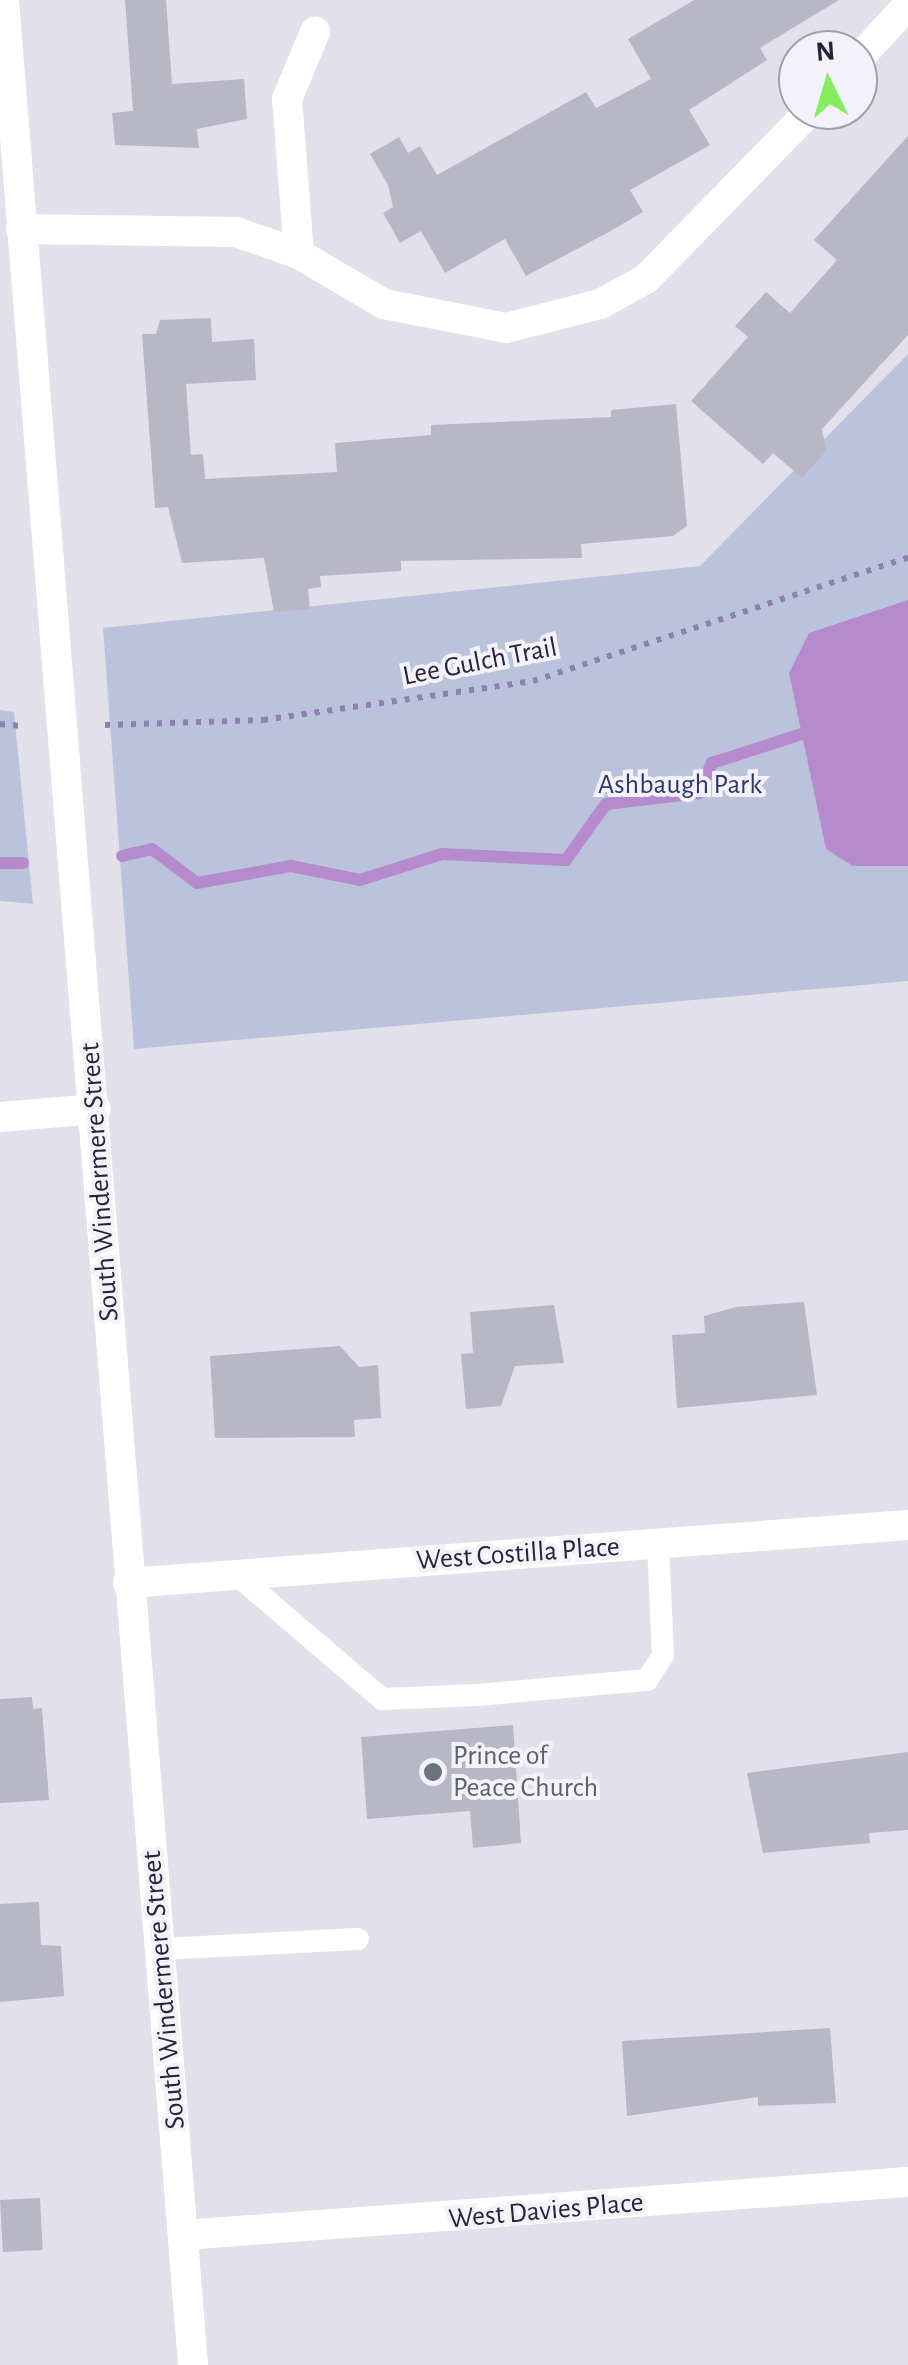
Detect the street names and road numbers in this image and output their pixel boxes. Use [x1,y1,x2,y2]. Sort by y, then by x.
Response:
street label: Lee Gulch Trail [400,631,560,693]
street label: South Windermere Street [74,1042,126,1322]
street label: West Costilla Place [415,1530,621,1578]
street label: South Windermere Street [135,1849,193,2131]
street label: West Davies Place [447,2186,645,2236]

